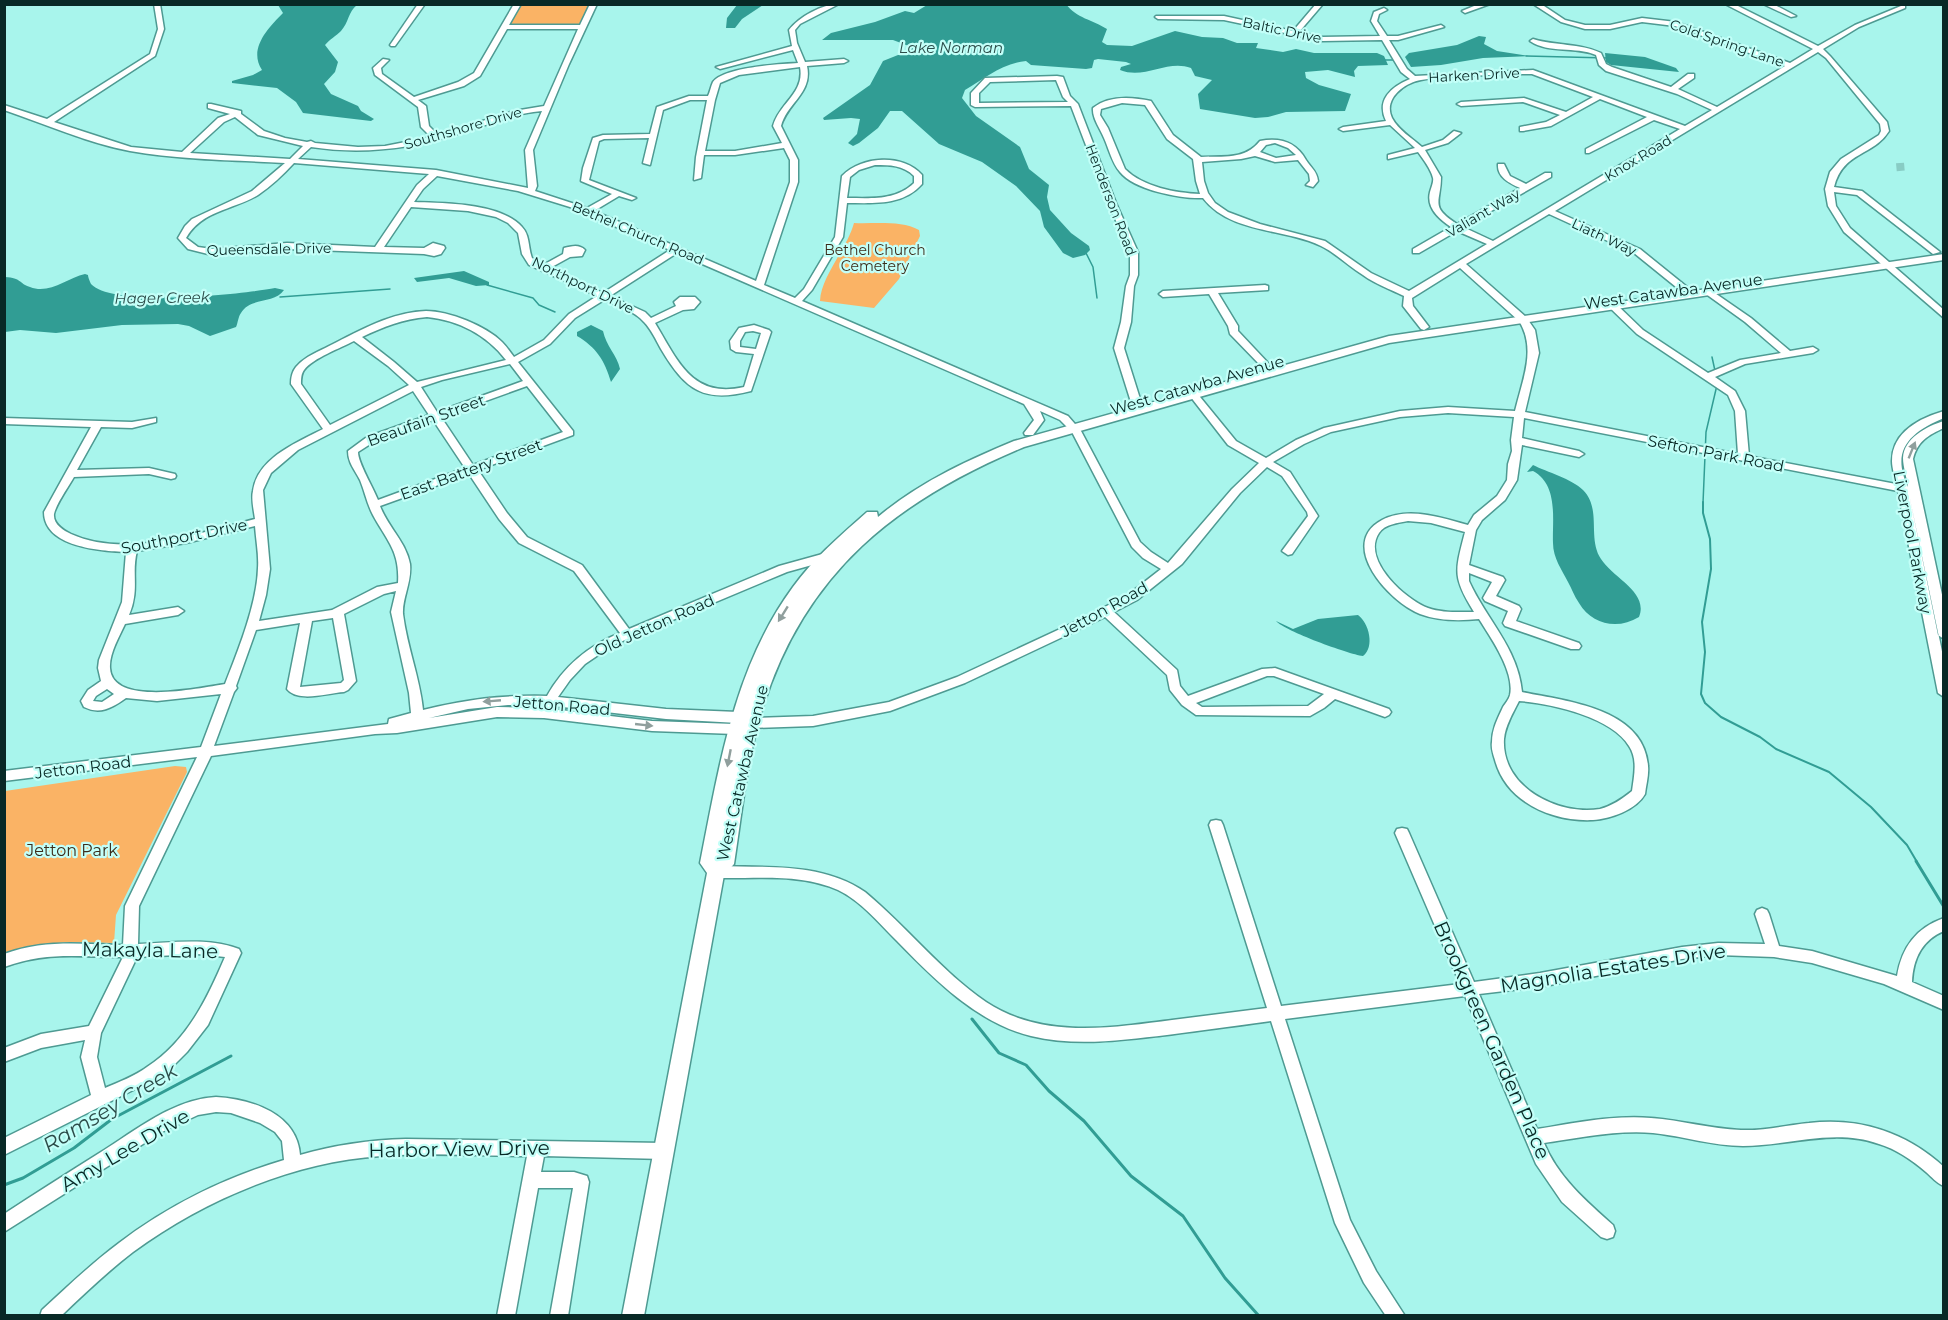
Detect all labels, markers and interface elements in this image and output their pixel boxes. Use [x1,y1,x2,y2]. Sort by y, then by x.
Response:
street label: Baltic Drive [1241,13,1323,47]
street label: Cold Spring Lane [1667,15,1787,71]
water label: Lake Norman [899,38,1003,57]
street label: Harken Drive [1428,64,1520,86]
street label: Southshore Drive [402,103,524,153]
street label: Knox Road [1601,131,1675,185]
street label: Henderson Road [1081,142,1141,258]
street label: Valiant Way [1443,184,1523,241]
street label: Bethel Church Road [569,197,707,269]
street label: Liath Way [1569,214,1640,260]
street label: Queensdale Drive [207,239,331,259]
park label: Bethel Church Cemetery [824,241,926,275]
street label: Northport Drive [529,253,637,317]
street label: West Catawba Avenue [1583,270,1764,313]
water label: Hager Creek [114,287,211,308]
street label: West Catawba Avenue [1108,352,1286,419]
street label: Beaufain Street [365,390,488,451]
street label: Sefton Park Road [1646,431,1786,476]
street label: East Battery Street [398,435,545,504]
one-way arrow [1907,440,1917,458]
street label: Liverpool Parkway [1889,469,1936,615]
street label: Southport Drive [119,515,249,558]
street label: Jetton Road [1056,578,1151,642]
street label: Old Jetton Road [591,590,717,661]
one-way arrow [777,605,788,622]
street label: West Catawba Avenue [713,683,772,863]
street label: Jetton Road [512,692,611,719]
one-way arrow [482,696,501,706]
one-way arrow [634,720,653,730]
one-way arrow [724,749,733,768]
street label: Jetton Road [33,752,132,783]
park label: Jetton Park [25,841,118,860]
street label: Brookgreen Garden Place [1429,917,1555,1163]
street label: Makayla Lane [82,937,218,963]
street label: Magnolia Estates Drive [1498,938,1728,998]
water label: Ramsey Creek [38,1057,183,1158]
street label: Amy Lee Drive [56,1103,194,1197]
street label: Harbor View Drive [368,1135,550,1163]

